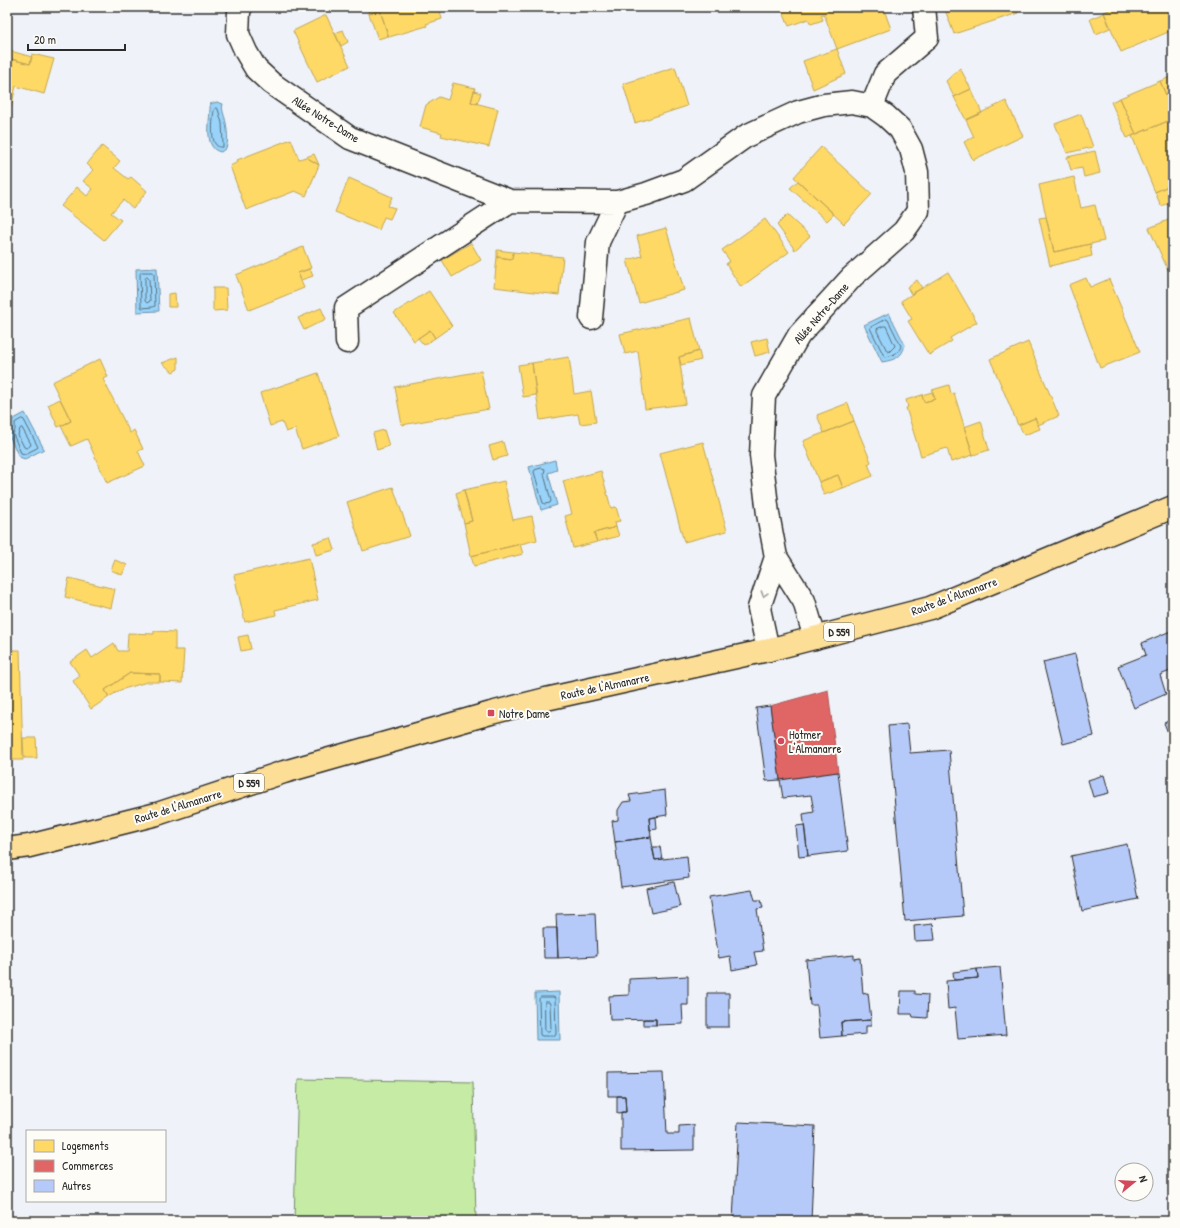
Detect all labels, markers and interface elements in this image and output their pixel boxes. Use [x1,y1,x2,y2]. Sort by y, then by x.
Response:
scale bar [28,26,125,52]
text: 20 m [34,31,56,48]
street label: Allée Notre-Dame [289,92,363,147]
street label: Allée Notre-Dame [790,278,853,347]
street label: Route de l'Almanarre [909,573,999,619]
one-way arrow [760,590,769,597]
road number: D 559 [824,623,854,641]
street label: Route de l'Almanarre [559,668,651,704]
place label: Notre Dame [499,705,550,722]
marker: Notre Dame [486,708,496,718]
place label: Hotmer L'Almanarre [789,726,842,757]
marker: Hotmer L'Almanarre [776,736,786,746]
road number: D 559 [234,774,264,792]
street label: Route de l'Almanarre [132,785,224,827]
legend [26,1130,166,1202]
text: Logements [62,1137,109,1154]
text: Commerces [62,1157,114,1174]
north arrow [1114,1162,1154,1202]
text: N [1136,1174,1151,1184]
text: Autres [62,1177,91,1194]

